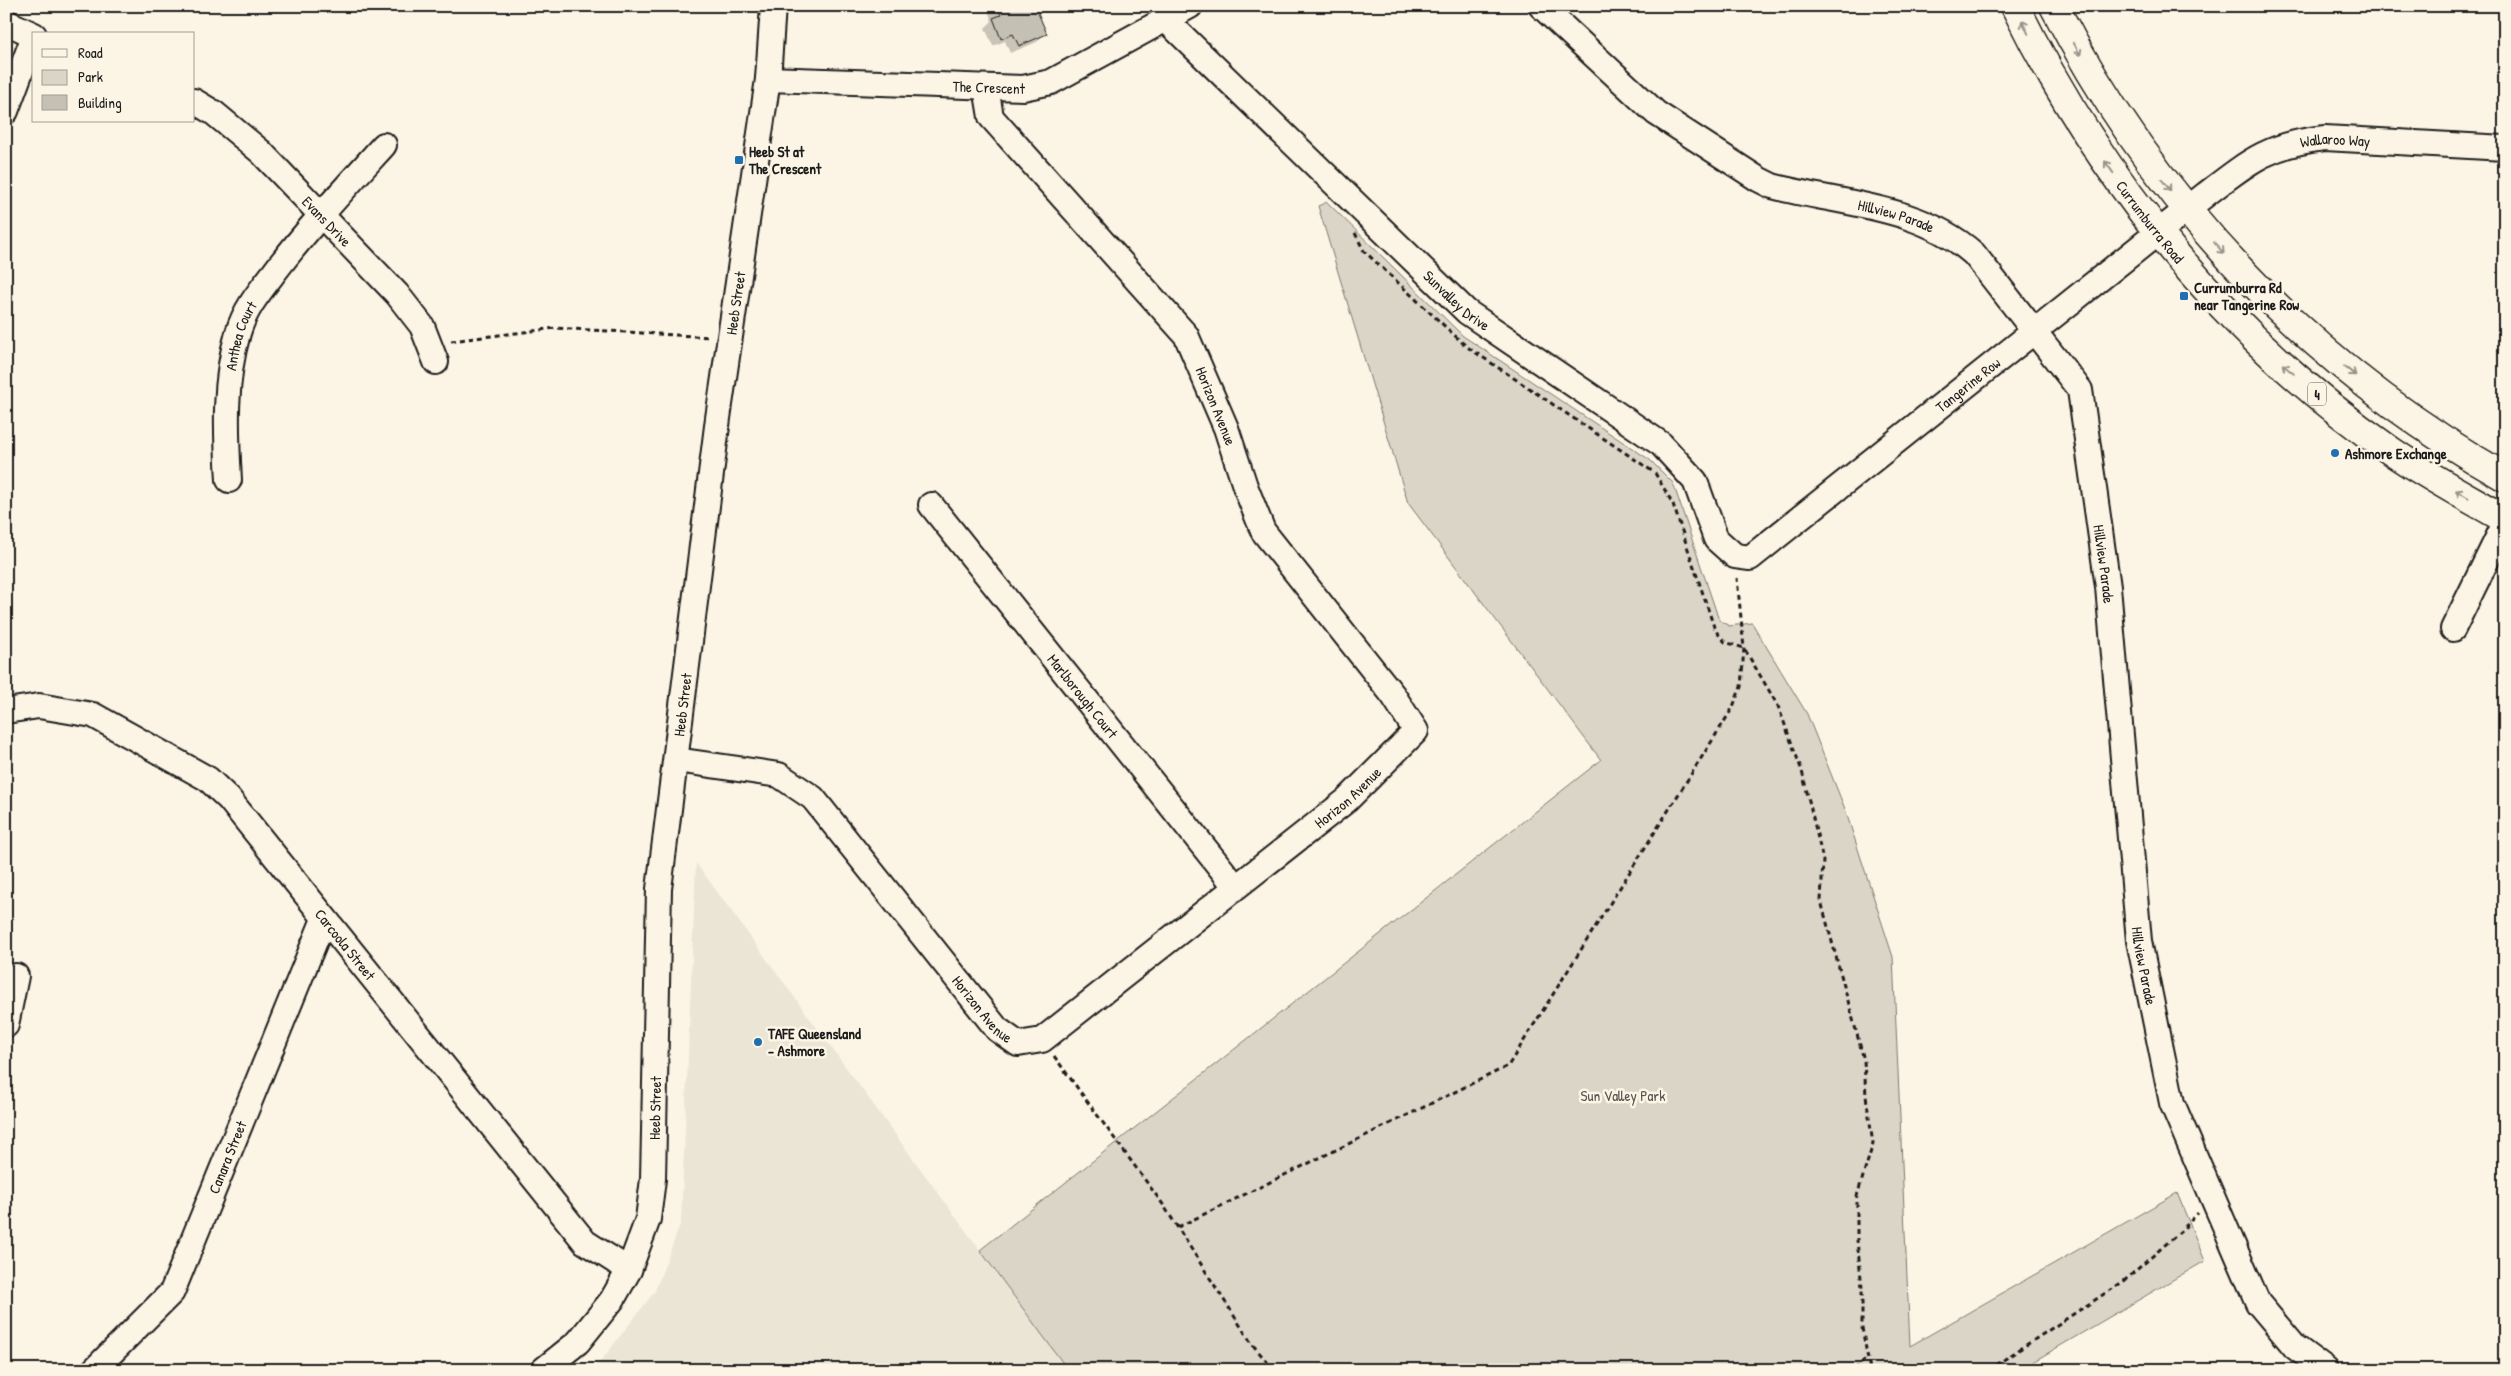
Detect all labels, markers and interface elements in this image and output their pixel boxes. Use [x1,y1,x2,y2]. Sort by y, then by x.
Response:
one-way arrow [2020,20,2030,35]
legend [32,32,195,122]
text: Road [78,42,103,63]
one-way arrow [2072,42,2082,57]
text: Park [78,66,103,87]
street label: The Crescent [952,75,1026,99]
text: Building [78,92,122,113]
street label: Wallaroo Way [2298,127,2371,152]
place label: Heeb St at The Crescent [748,141,822,179]
marker: Heeb St at The Crescent [733,154,745,166]
one-way arrow [2103,160,2114,174]
street label: Currumburra Road [2111,176,2189,267]
one-way arrow [2161,178,2172,191]
street label: Evans Drive [298,191,356,251]
street label: Hillview Parade [1856,194,1938,237]
one-way arrow [2213,242,2225,255]
street label: Sunvalley Drive [1419,265,1494,335]
street label: Heeb Street [720,269,750,336]
place label: Currumburra Rd near Tangerine Row [2194,277,2299,316]
marker: Currumburra Rd near Tangerine Row [2178,290,2190,302]
street label: Anthea Court [220,296,262,372]
street label: Tangerine Row [1931,352,2005,417]
street label: Horizon Avenue [1191,364,1241,448]
one-way arrow [2282,364,2295,375]
one-way arrow [2343,366,2356,377]
road number: 4 [2308,382,2326,406]
place label: Ashmore Exchange [2345,443,2447,465]
marker: Ashmore Exchange [2329,447,2341,459]
one-way arrow [2456,489,2470,499]
street label: Hillview Parade [2089,523,2120,604]
street label: Marlborough Court [1043,649,1124,743]
street label: Heeb Street [668,671,697,737]
street label: Horizon Avenue [1310,762,1385,833]
street label: Carcoola Street [311,904,381,985]
street label: Hillview Parade [2127,926,2162,1007]
street label: Horizon Avenue [948,971,1017,1047]
place label: TAFE Queensland - Ashmore [767,1023,861,1061]
marker: TAFE Queensland - Ashmore [752,1036,764,1048]
street label: Heeb Street [643,1075,666,1140]
park label: Sun Valley Park [1581,1085,1665,1106]
street label: Canara Street [203,1117,252,1197]

